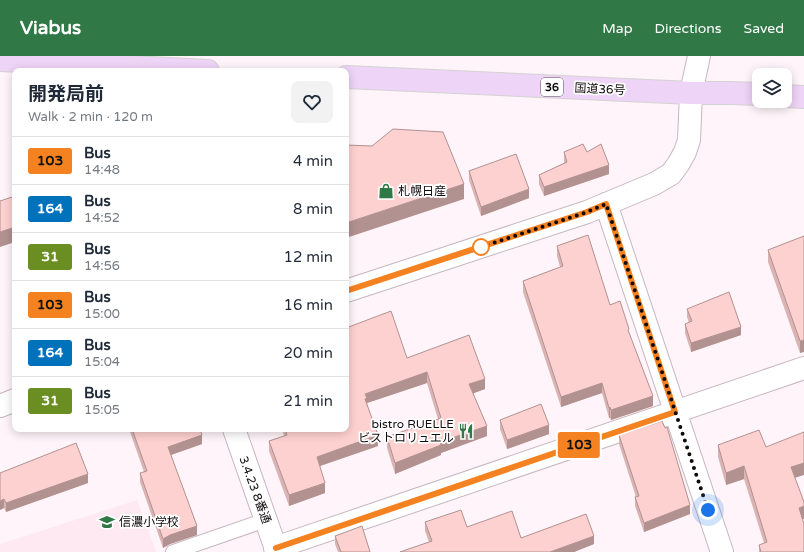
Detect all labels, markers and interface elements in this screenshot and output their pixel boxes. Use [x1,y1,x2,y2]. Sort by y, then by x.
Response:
text: Viabus [20,17,81,39]
text: Map [602,20,633,37]
text: Directions [655,20,722,37]
text: Saved [744,20,784,37]
map controls [752,68,792,108]
button: layers [752,68,792,108]
road number: 36 [541,78,563,96]
button: heart [291,81,333,123]
street label: 国道36号 [574,81,626,97]
text: 開発局前 [28,83,104,105]
text: Walk · 2 min · 120 m [28,109,153,125]
text: Bus [84,144,111,162]
text: 103 [37,152,63,169]
text: 4 min [293,152,333,170]
text: 14:48 [84,162,120,178]
shop icon: 札幌日産 [377,182,395,200]
place label: 札幌日産 [398,184,446,198]
text: Bus [84,192,111,210]
text: 164 [37,200,63,217]
text: 8 min [293,200,333,218]
text: 14:52 [84,210,120,226]
unlabelled marker [472,238,490,256]
text: Bus [84,240,111,258]
text: 31 [41,248,59,265]
text: 12 min [284,248,333,266]
text: 14:56 [84,258,120,274]
text: Bus [84,288,111,306]
text: 103 [37,296,63,313]
text: 16 min [284,296,333,314]
text: 15:00 [84,306,120,322]
text: Bus [84,336,111,354]
text: 164 [37,344,63,361]
text: 20 min [284,344,333,362]
text: 15:04 [84,354,120,370]
text: Bus [84,384,111,402]
text: 31 [41,392,59,409]
text: 21 min [284,392,333,410]
text: 15:05 [84,402,120,418]
place label: bistro RUELLE ビストロリュエル [358,417,454,445]
restaurant icon: bistro RUELLE ビストロリュエル [457,422,475,440]
line badge: 103 [556,432,602,458]
text: 103 [566,436,592,453]
street label: 3.4.23 8番通 [236,454,274,526]
your location [698,500,718,520]
school or university icon: 信濃小学校 [98,513,116,531]
place label: 信濃小学校 [119,515,179,529]

